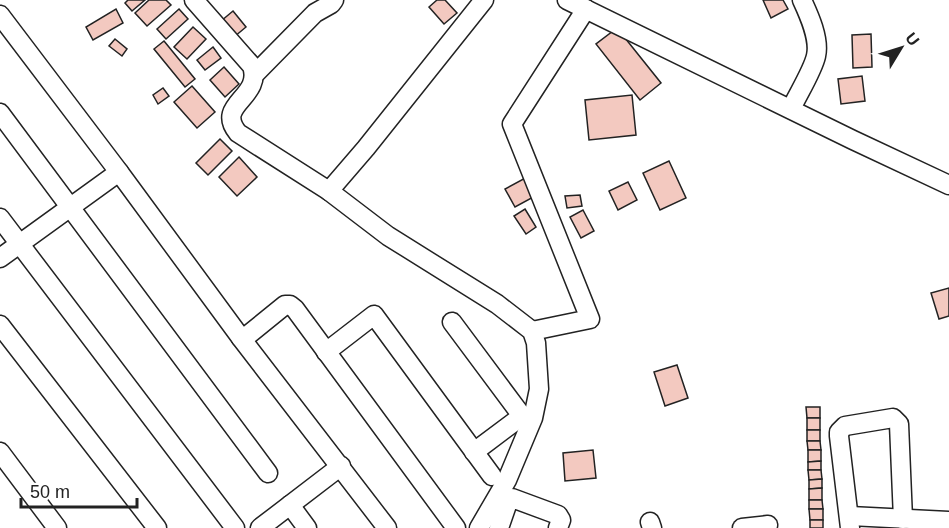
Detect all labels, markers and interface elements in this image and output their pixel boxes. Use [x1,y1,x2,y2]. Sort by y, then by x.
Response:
north arrow [871,18,931,78]
text: U [902,29,923,49]
scale bar [21,471,136,509]
text: 50 m [30,482,70,502]

